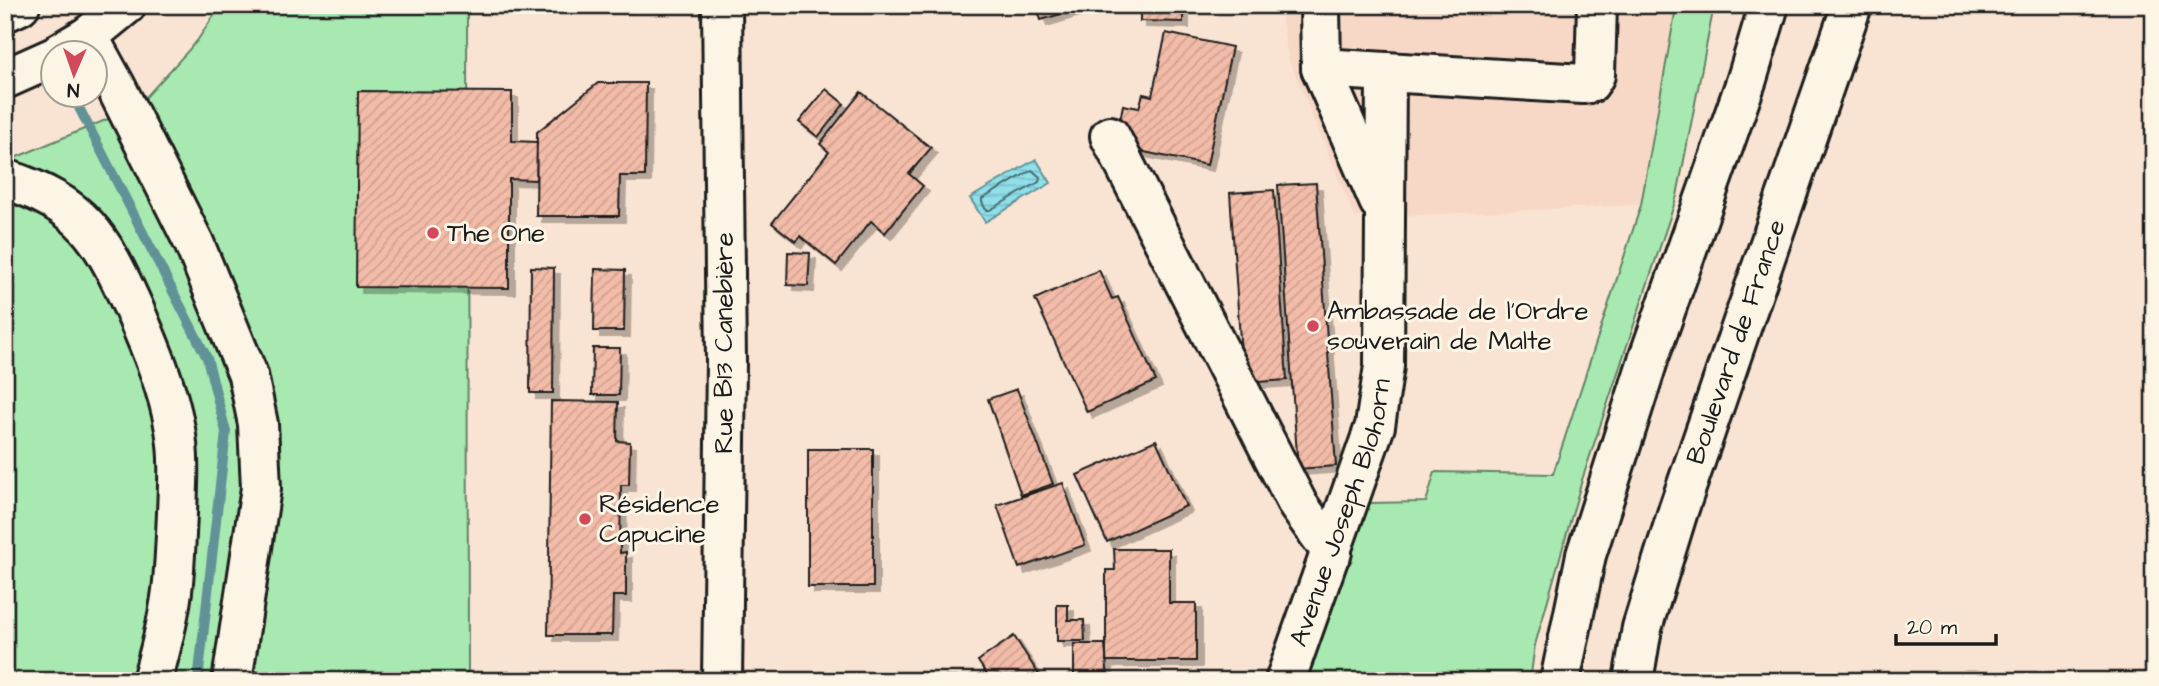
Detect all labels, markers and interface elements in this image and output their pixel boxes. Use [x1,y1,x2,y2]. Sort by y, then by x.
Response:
north arrow [38,38,108,108]
text: N [67,76,80,103]
place label: The One [447,215,545,251]
street label: Boulevard de France [1677,215,1795,469]
marker: The One [425,225,441,241]
street label: Rue B13 Canebière [706,232,742,454]
place label: Ambassade de l’Ordre souverain de Malte [1327,293,1588,359]
marker: Ambassade de l’Ordre souverain de Malte [1305,318,1321,334]
street label: Avenue Joseph Blohorn [1281,376,1400,651]
place label: Résidence Capucine [599,486,720,552]
marker: Résidence Capucine [577,511,593,527]
scale bar [1896,602,1996,646]
text: 20 m [1907,613,1958,642]

